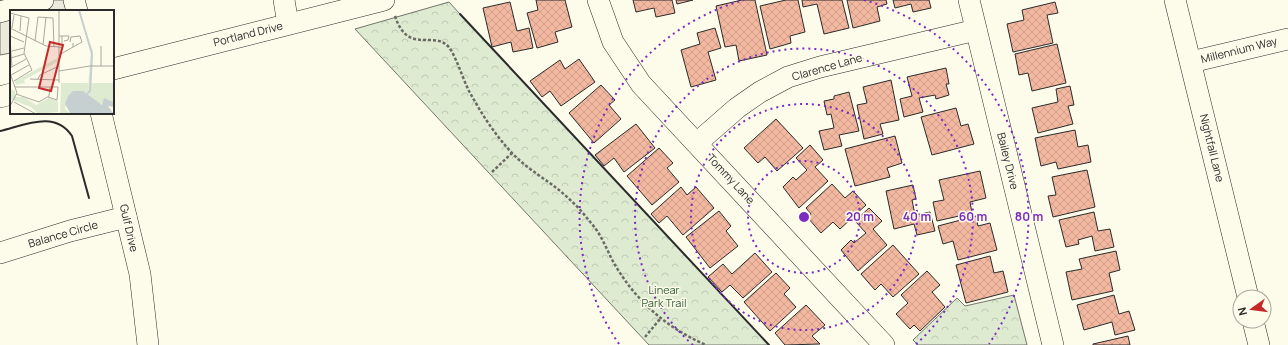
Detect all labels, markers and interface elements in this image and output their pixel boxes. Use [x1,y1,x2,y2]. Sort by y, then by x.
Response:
inset map [10,10,114,114]
street label: Portland Drive [212,18,285,49]
street label: Millennium Way [1199,33,1279,66]
street label: Clarence Lane [790,49,864,84]
street label: Nightfall Lane [1197,112,1228,184]
street label: Bailey Drive [994,131,1023,191]
street label: Tommy Lane [704,150,759,207]
street label: Gulf Drive [117,202,142,254]
text: 20 m [846,208,874,225]
text: 40 m [903,208,931,225]
text: 60 m [959,208,987,225]
text: 80 m [1015,208,1043,225]
centre of rings [797,210,811,224]
street label: Balance Circle [26,216,100,251]
park label: Linear Park Trail [641,282,687,310]
north arrow [1232,289,1272,329]
text: N [1234,306,1250,317]

